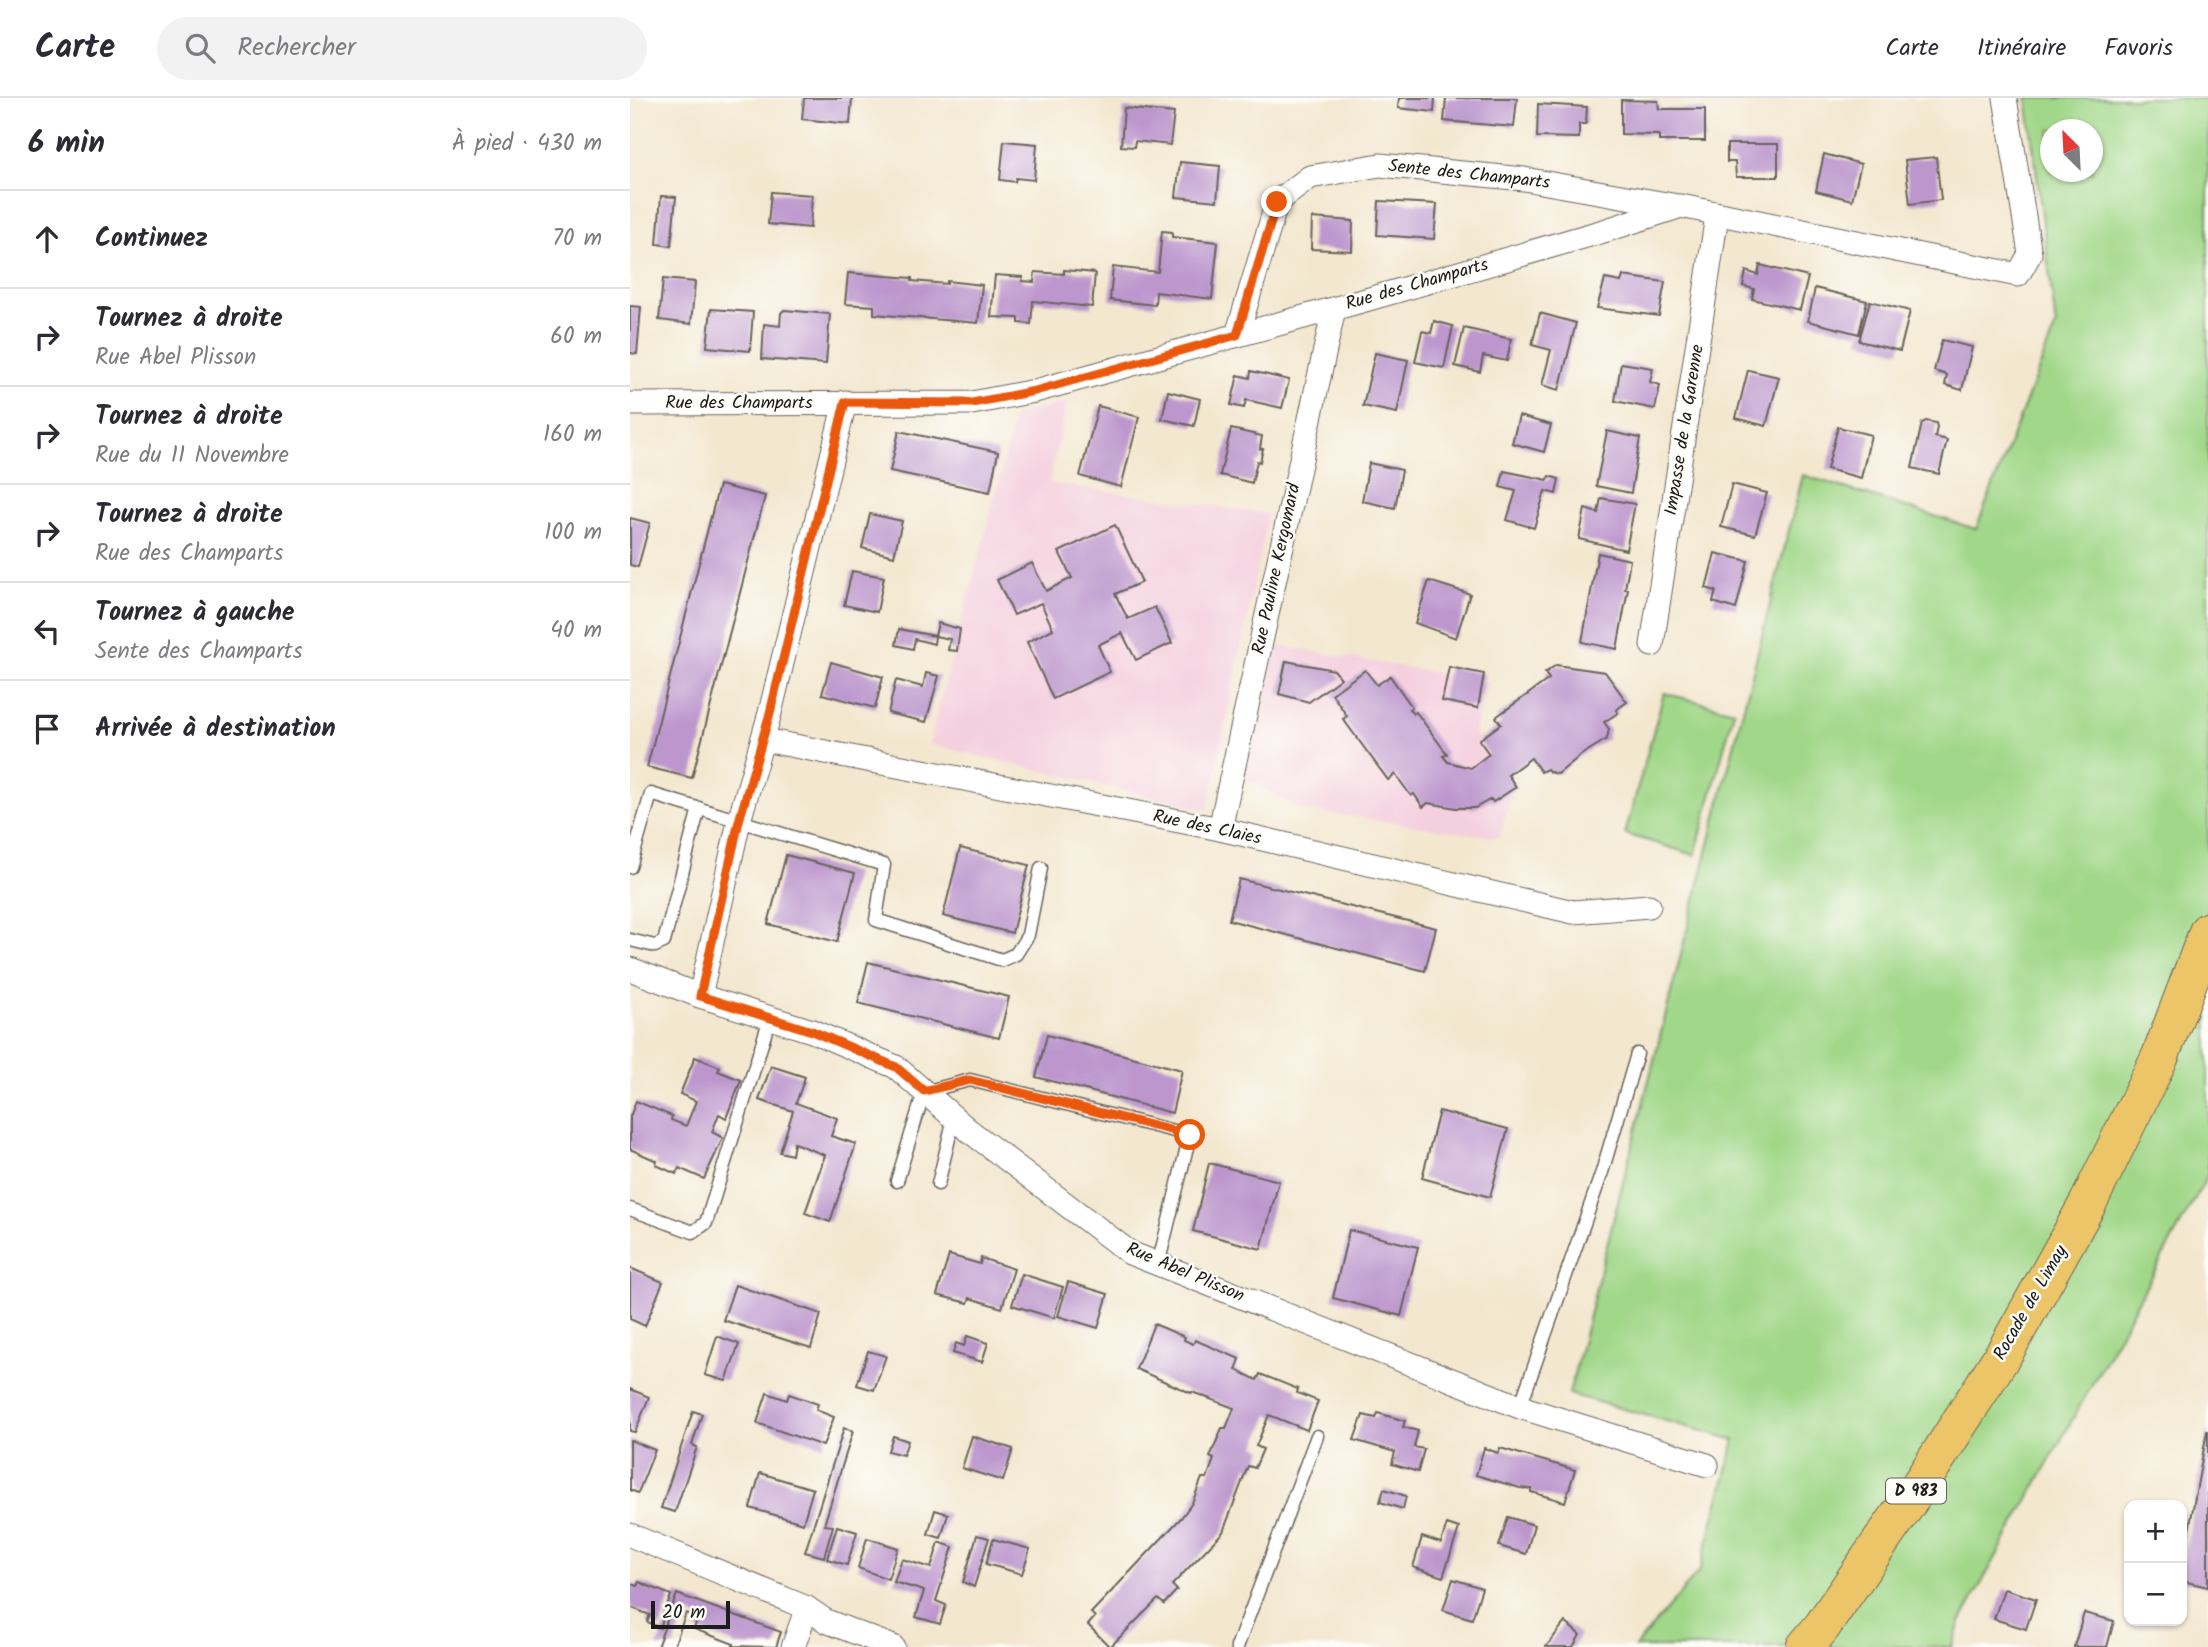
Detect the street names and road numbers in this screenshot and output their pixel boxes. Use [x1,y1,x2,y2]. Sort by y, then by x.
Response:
street label: Sente des Champarts [1387,152,1552,198]
street label: Rue des Champarts [1342,251,1492,319]
street label: Impasse de la Garenne [1657,342,1713,518]
street label: Rue des Champarts [665,389,813,418]
street label: Rue Pauline Kergomard [1245,480,1309,657]
street label: Rue des Claies [1150,802,1264,854]
street label: Rue Abel Plisson [1121,1235,1249,1311]
street label: Rocade de Limay [1986,1239,2076,1366]
road number: D 983 [1886,1478,1946,1504]

